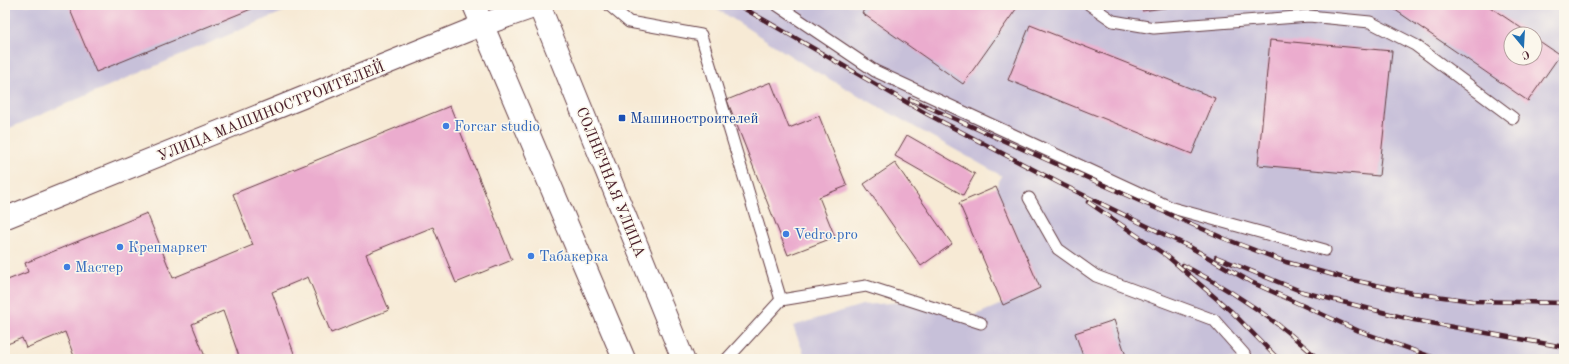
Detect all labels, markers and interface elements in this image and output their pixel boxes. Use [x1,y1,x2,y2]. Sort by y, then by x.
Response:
north arrow [1503,26,1543,66]
text: С [1520,48,1531,60]
street label: УЛИЦА МАШИНОСТРОИТЕЛЕЙ [154,56,387,165]
street label: СОЛНЕЧНАЯ УЛИЦА [573,105,647,260]
place label: Машиностроителей [630,112,759,127]
marker: Машиностроителей [617,113,627,123]
place label: Forcar studio [454,120,540,135]
marker: Forcar studio [441,121,451,131]
place label: Vedro.pro [794,228,858,243]
marker: Vedro.pro [781,229,791,239]
place label: Крепмаркет [128,241,207,256]
marker: Крепмаркет [115,242,125,252]
place label: Табакерка [539,250,609,265]
marker: Табакерка [526,251,536,261]
place label: Мастер [75,261,124,276]
marker: Мастер [62,262,72,272]

